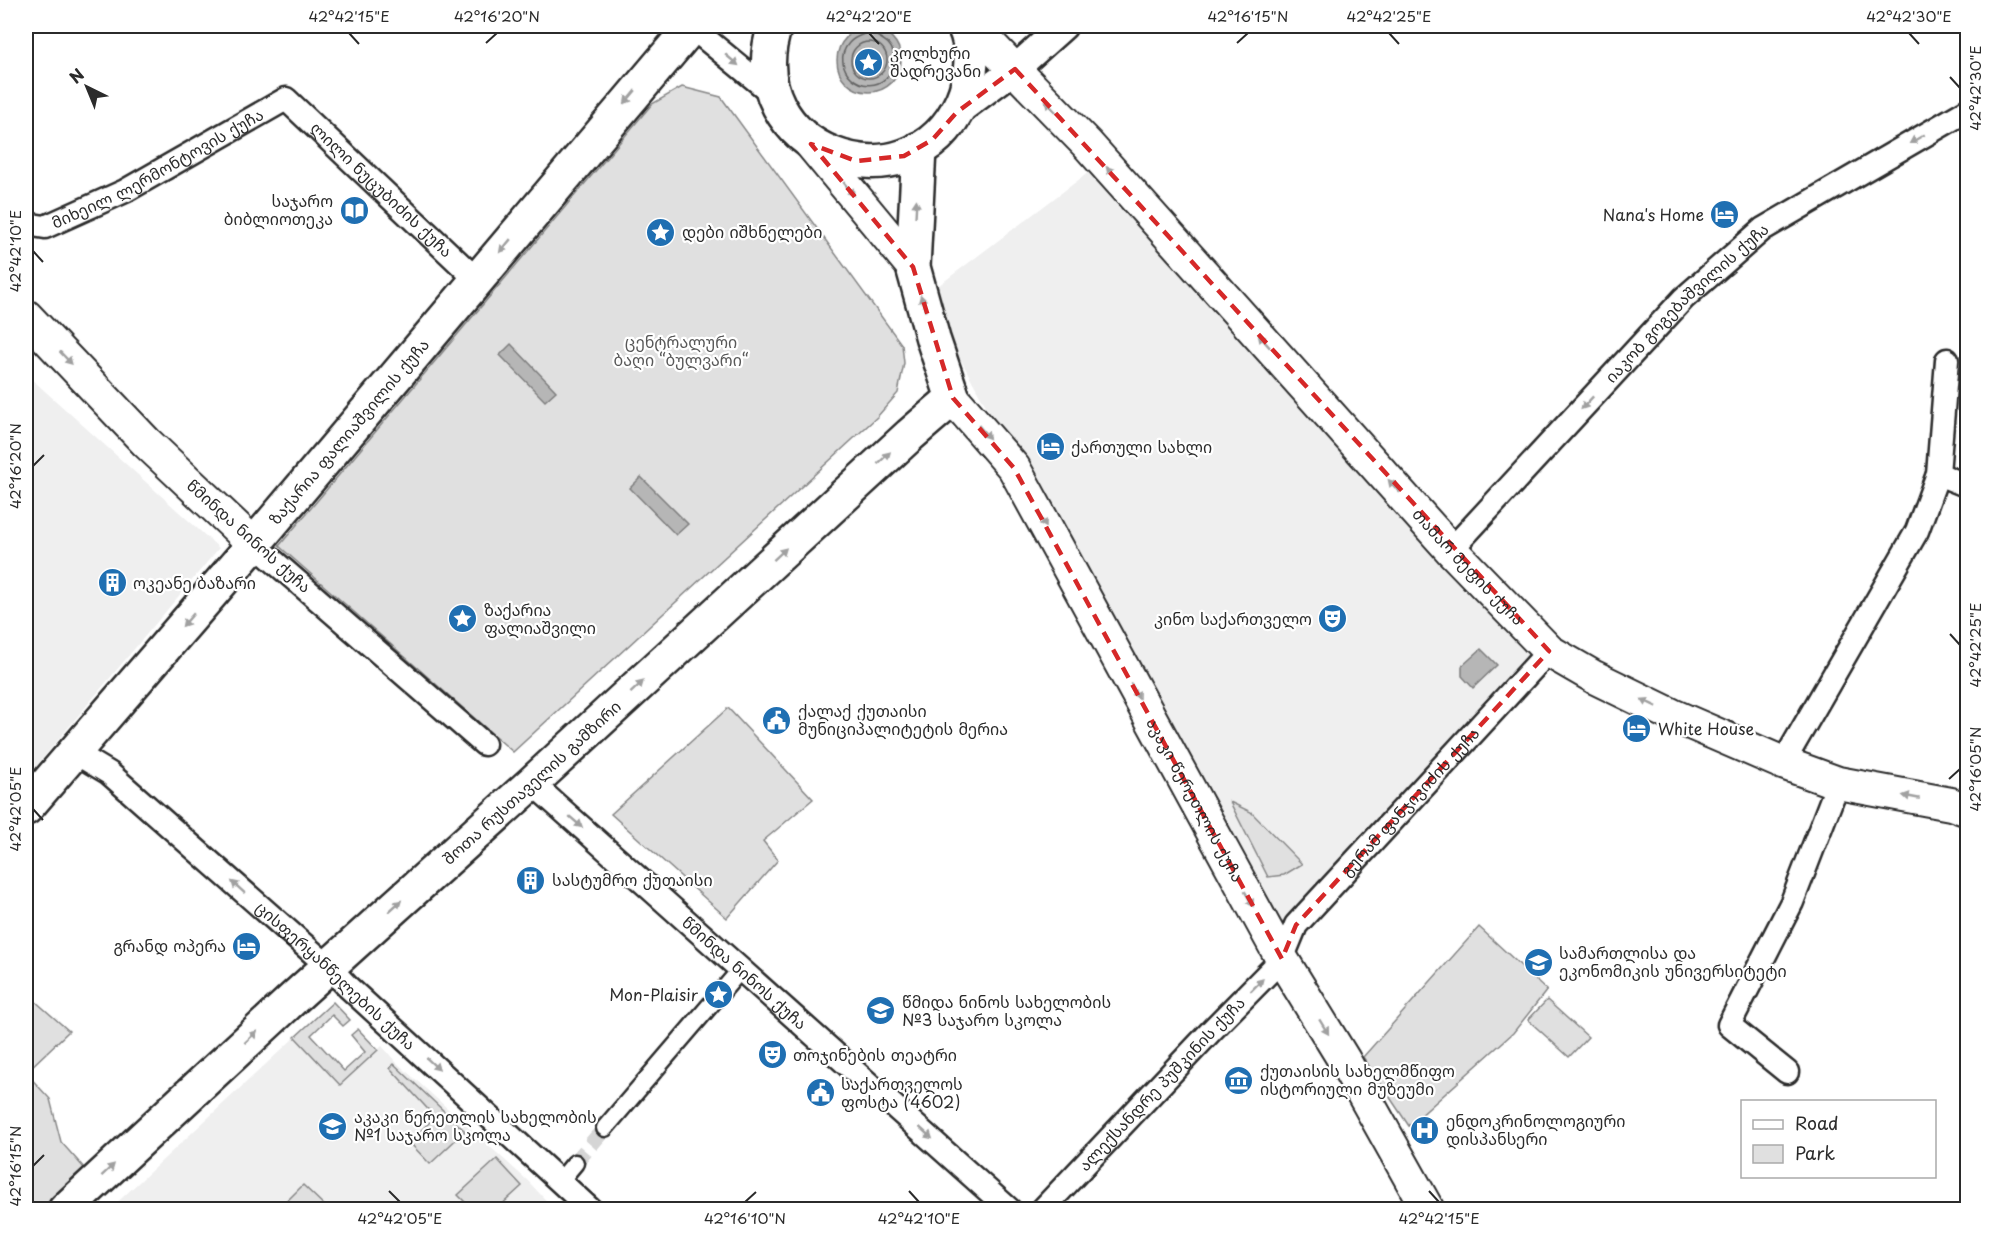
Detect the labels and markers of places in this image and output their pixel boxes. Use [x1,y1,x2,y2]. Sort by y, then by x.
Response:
place label: კოლხური შადრევანი [890,40,981,82]
place icon: კოლხური შადრევანი [853,46,885,78]
place label: საჯარო ბიბლიოთეკა [224,188,333,230]
library icon: საჯარო ბიბლიოთეკა [338,194,370,226]
hotel icon: Nana's Home [1709,199,1741,231]
place label: Nana's Home [1603,202,1704,226]
place icon: დები იშხნელები [645,216,677,248]
place label: დები იშხნელები [682,219,822,243]
hotel icon: ქართული სახლი [1034,431,1066,463]
place label: ქართული სახლი [1071,434,1212,458]
building icon: ოკეანე ბაზარი [96,567,128,599]
place label: ოკეანე ბაზარი [133,570,256,594]
place label: ზაქარია ფალიაშვილი [484,597,596,639]
place icon: ზაქარია ფალიაშვილი [447,603,479,635]
theatre icon: კინო საქართველო [1317,603,1349,635]
place label: კინო საქართველო [1154,606,1312,630]
place label: ქალაქ ქუთაისი მუნიციპალიტეტის მერია [798,698,1008,740]
public building icon: ქალაქ ქუთაისი მუნიციპალიტეტის მერია [761,704,793,736]
hotel icon: White House [1621,713,1653,745]
place label: White House [1658,716,1754,740]
building icon: სასტუმრო ქუთაისი [515,864,547,896]
place label: სასტუმრო ქუთაისი [552,867,713,891]
hotel icon: გრანდ ოპერა [231,930,263,962]
place label: გრანდ ოპერა [113,933,226,957]
place label: სამართლისა და ეკონომიკის უნივერსიტეტი [1559,940,1787,982]
school or university icon: სამართლისა და ეკონომიკის უნივერსიტეტი [1522,946,1554,978]
place icon: Mon-Plaisir [703,979,735,1011]
place label: Mon-Plaisir [609,982,699,1006]
place label: წმიდა ნინოს სახელობის №3 საჯარო სკოლა [902,989,1111,1031]
school or university icon: წმიდა ნინოს სახელობის №3 საჯარო სკოლა [865,995,897,1027]
theatre icon: თოჯინების თეატრი [756,1039,788,1071]
place label: თოჯინების თეატრი [793,1042,957,1066]
place label: ქუთაისის სახელმწიფო ისტორიული მუზეუმი [1260,1058,1455,1100]
museum icon: ქუთაისის სახელმწიფო ისტორიული მუზეუმი [1223,1064,1255,1096]
place label: საქართველოს ფოსტა (4602) [841,1071,963,1113]
public building icon: საქართველოს ფოსტა (4602) [804,1077,836,1109]
place label: აკაკი წერეთლის სახელობის №1 საჯარო სკოლა [354,1104,597,1146]
place label: ენდოკრინოლოგიური დისპანსერი [1446,1108,1626,1150]
school or university icon: აკაკი წერეთლის სახელობის №1 საჯარო სკოლა [317,1110,349,1142]
hospital icon: ენდოკრინოლოგიური დისპანსერი [1409,1114,1441,1146]

